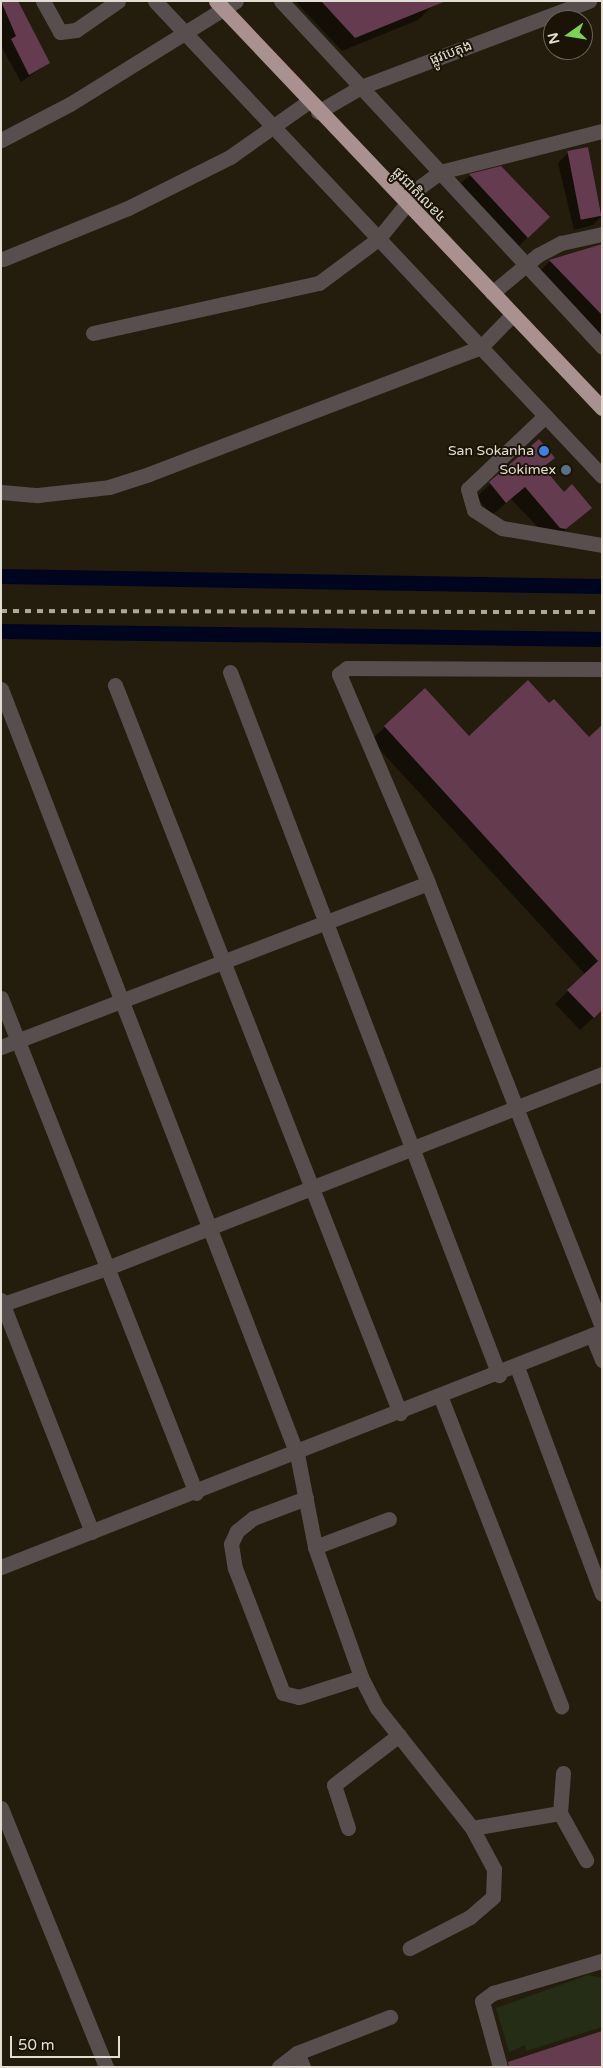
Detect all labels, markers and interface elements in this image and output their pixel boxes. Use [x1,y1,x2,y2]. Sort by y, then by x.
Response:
north arrow [543,10,593,60]
text: N [544,31,563,46]
street label: ផ្លូវបេតុង [427,37,475,69]
street label: ផ្លូវជាតិលេខ៤ [389,164,449,226]
place label: San Sokanha [448,443,534,459]
marker: San Sokanha [538,445,550,457]
place label: Sokimex [499,462,556,478]
marker: Sokimex [560,464,572,476]
scale bar [12,2026,122,2058]
text: 50 m [18,2036,55,2054]

